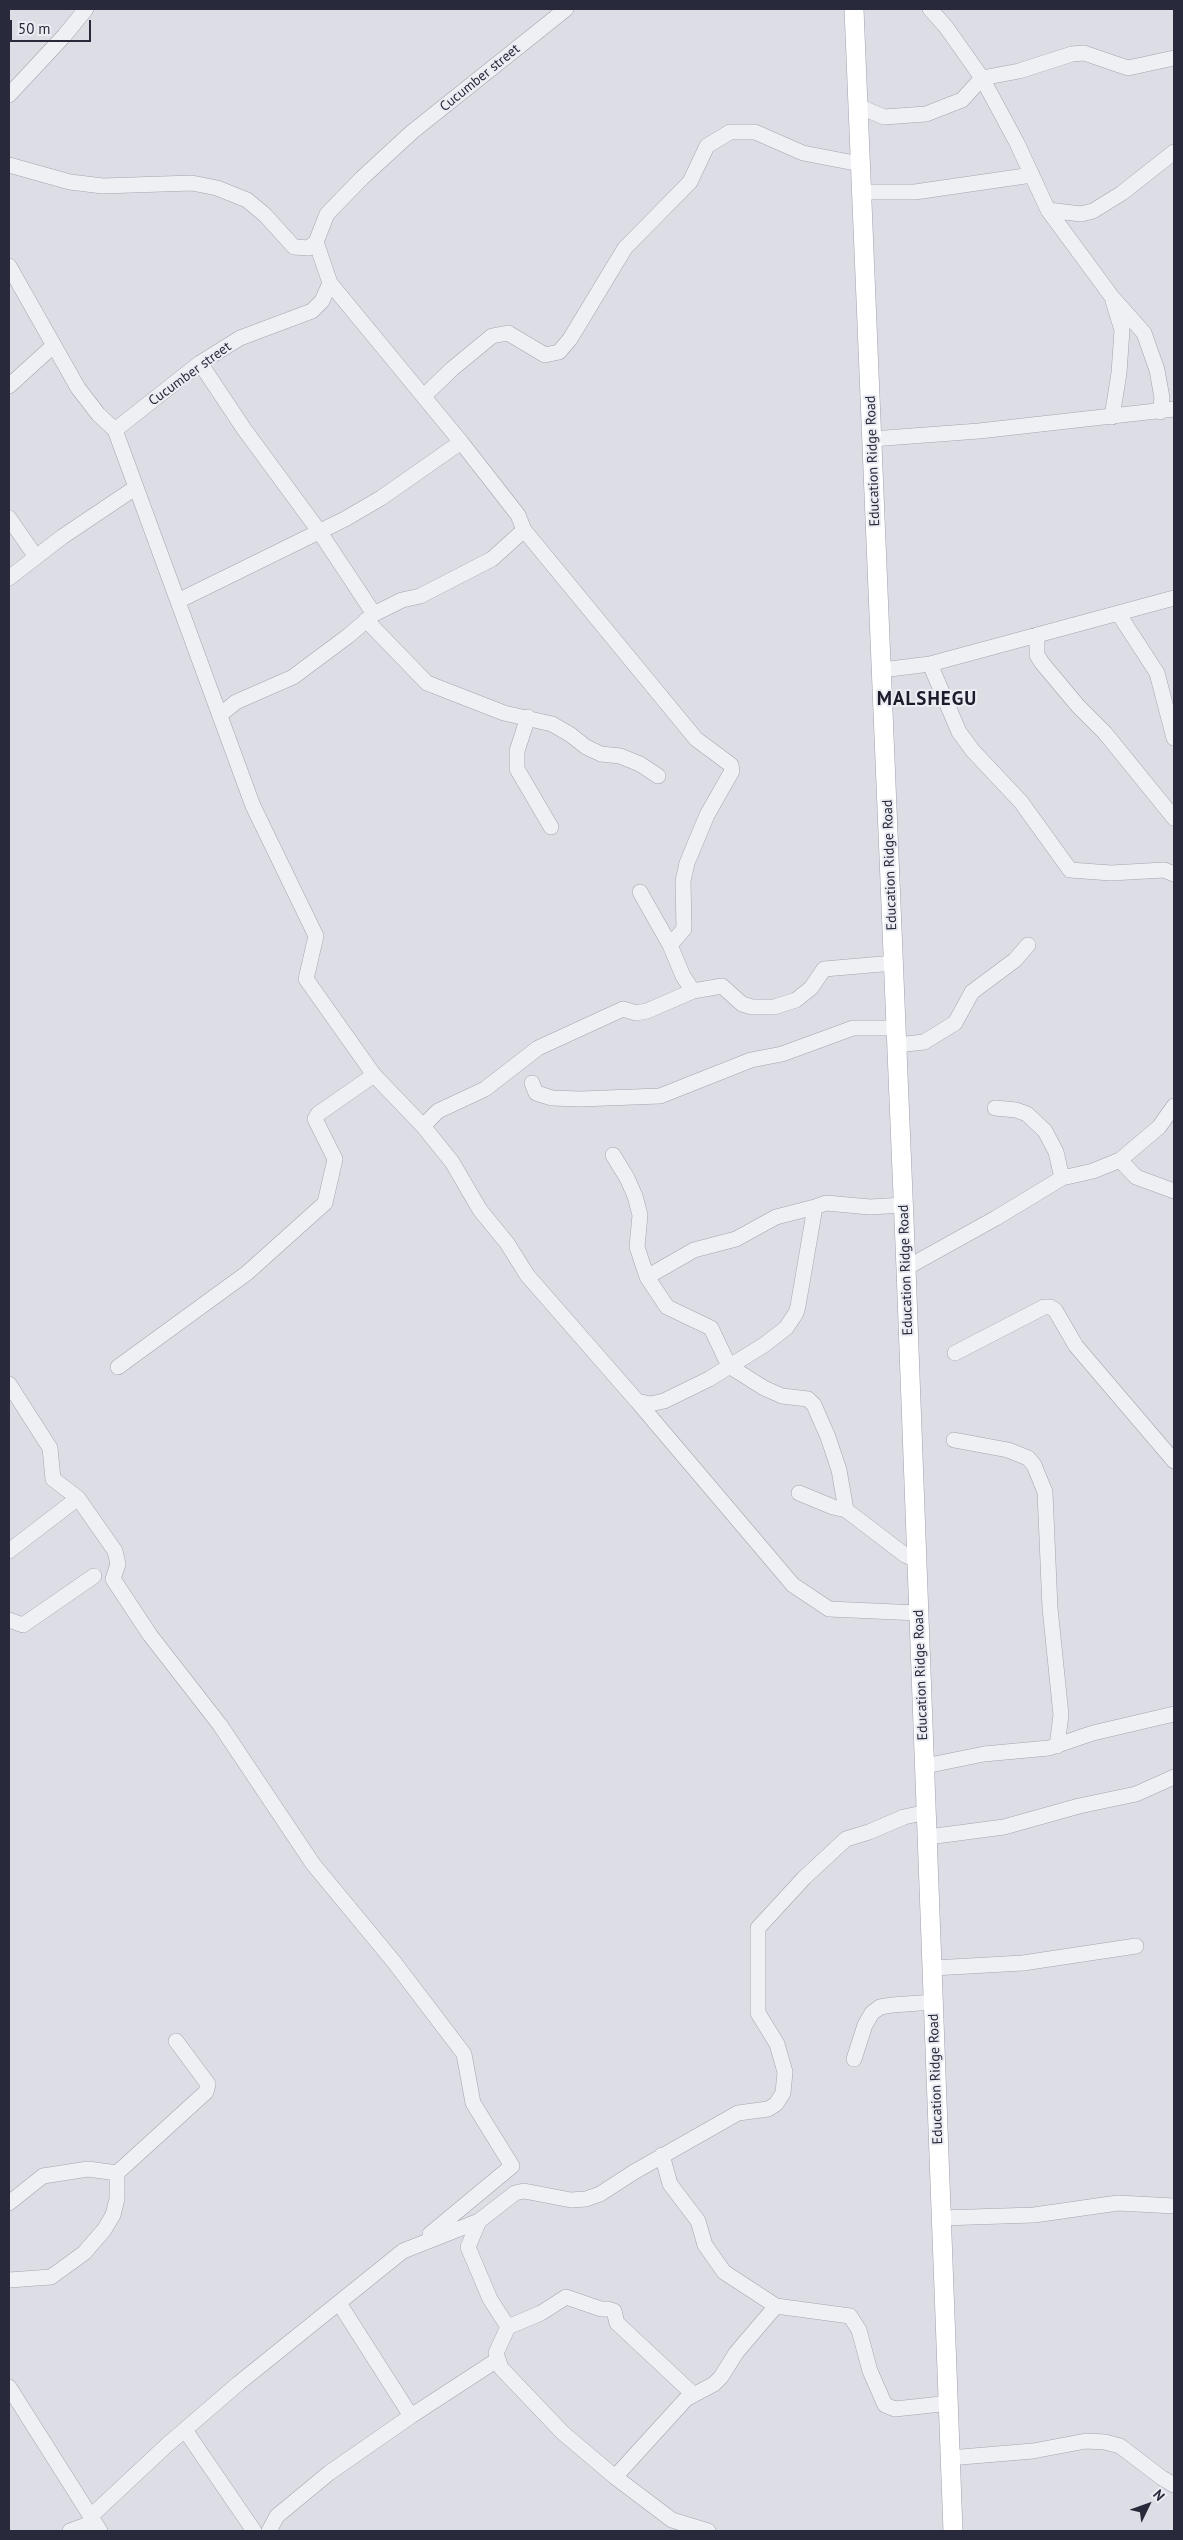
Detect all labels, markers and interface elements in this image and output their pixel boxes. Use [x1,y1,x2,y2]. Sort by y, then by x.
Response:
scale bar [12,10,94,42]
text: 50 m [18,19,51,38]
street label: Cucumber street [437,41,523,115]
street label: Cucumber street [145,338,235,410]
street label: Education Ridge Road [862,395,884,527]
district label: MALSHEGU [876,689,978,711]
street label: Education Ridge Road [879,799,901,931]
street label: Education Ridge Road [895,1204,917,1336]
street label: Education Ridge Road [910,1609,932,1741]
street label: Education Ridge Road [925,2013,947,2145]
north arrow [1123,2480,1173,2530]
text: N [1149,2486,1169,2504]

